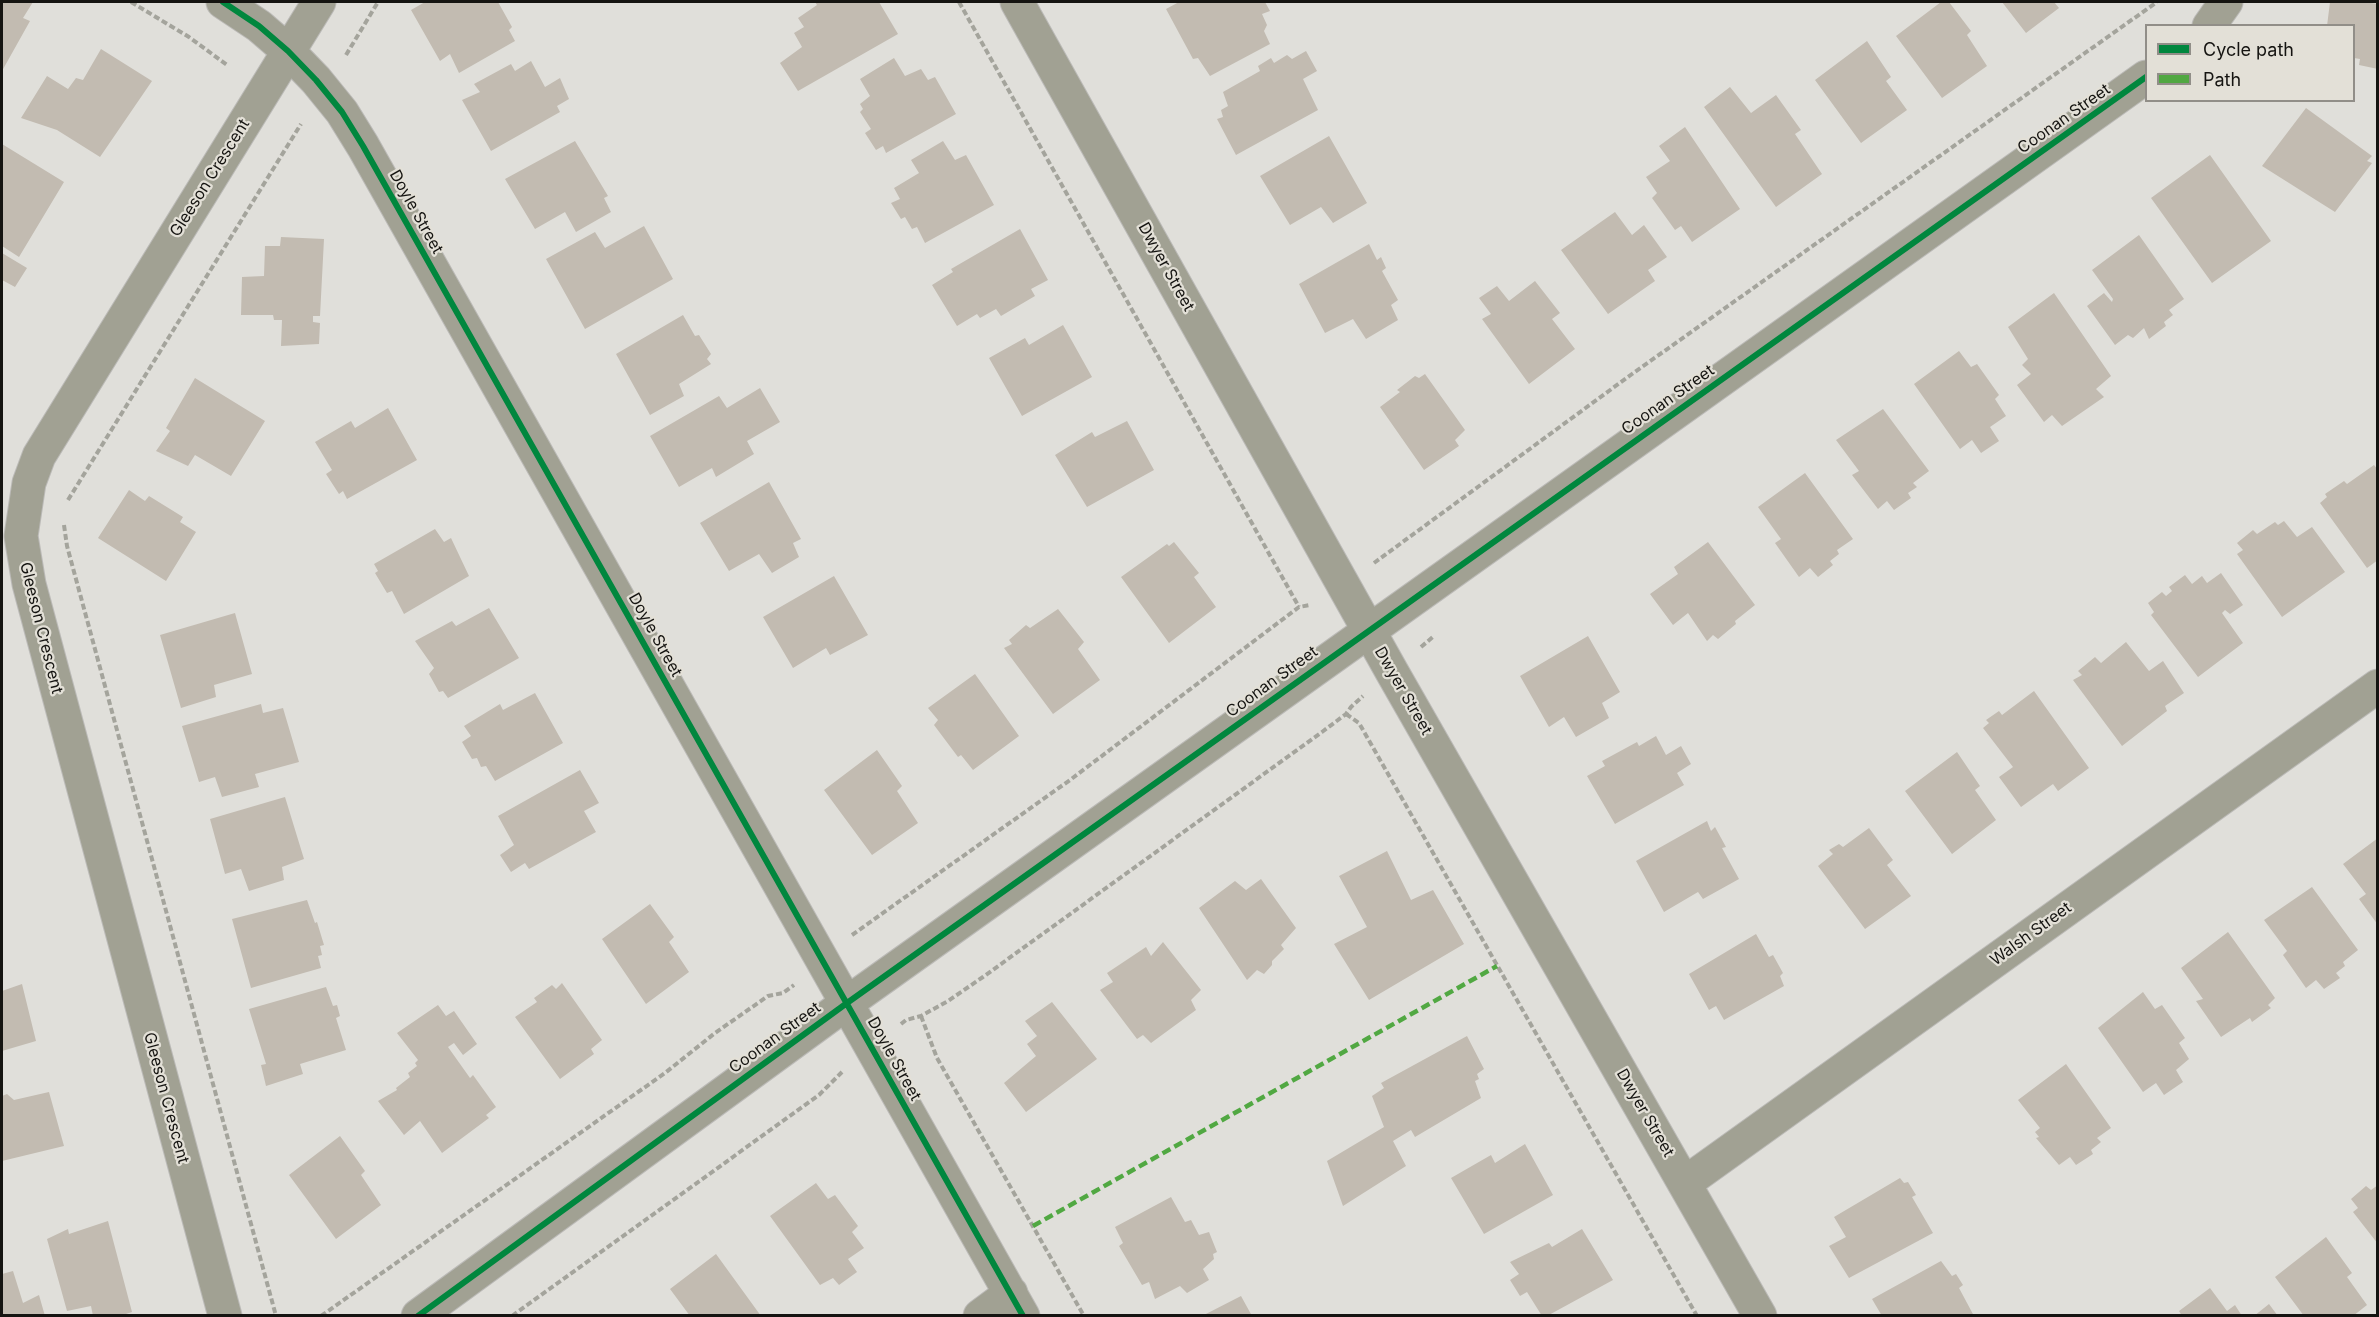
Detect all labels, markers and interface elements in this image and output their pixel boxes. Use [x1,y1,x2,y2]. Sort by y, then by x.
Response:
legend [2145,24,2355,102]
text: Cycle path [2203,39,2294,60]
text: Path [2203,69,2241,90]
street label: Coonan Street [2014,80,2114,158]
street label: Gleeson Crescent [166,116,254,240]
street label: Doyle Street [385,167,447,257]
street label: Dwyer Street [1134,219,1198,315]
street label: Coonan Street [1618,361,1718,439]
street label: Gleeson Crescent [15,560,67,696]
street label: Doyle Street [624,590,686,680]
street label: Coonan Street [1223,642,1321,722]
street label: Dwyer Street [1370,644,1436,738]
street label: Walsh Street [1987,898,2075,970]
street label: Coonan Street [726,998,824,1078]
street label: Doyle Street [863,1014,925,1104]
street label: Gleeson Crescent [139,1030,193,1166]
street label: Dwyer Street [1612,1066,1678,1160]

